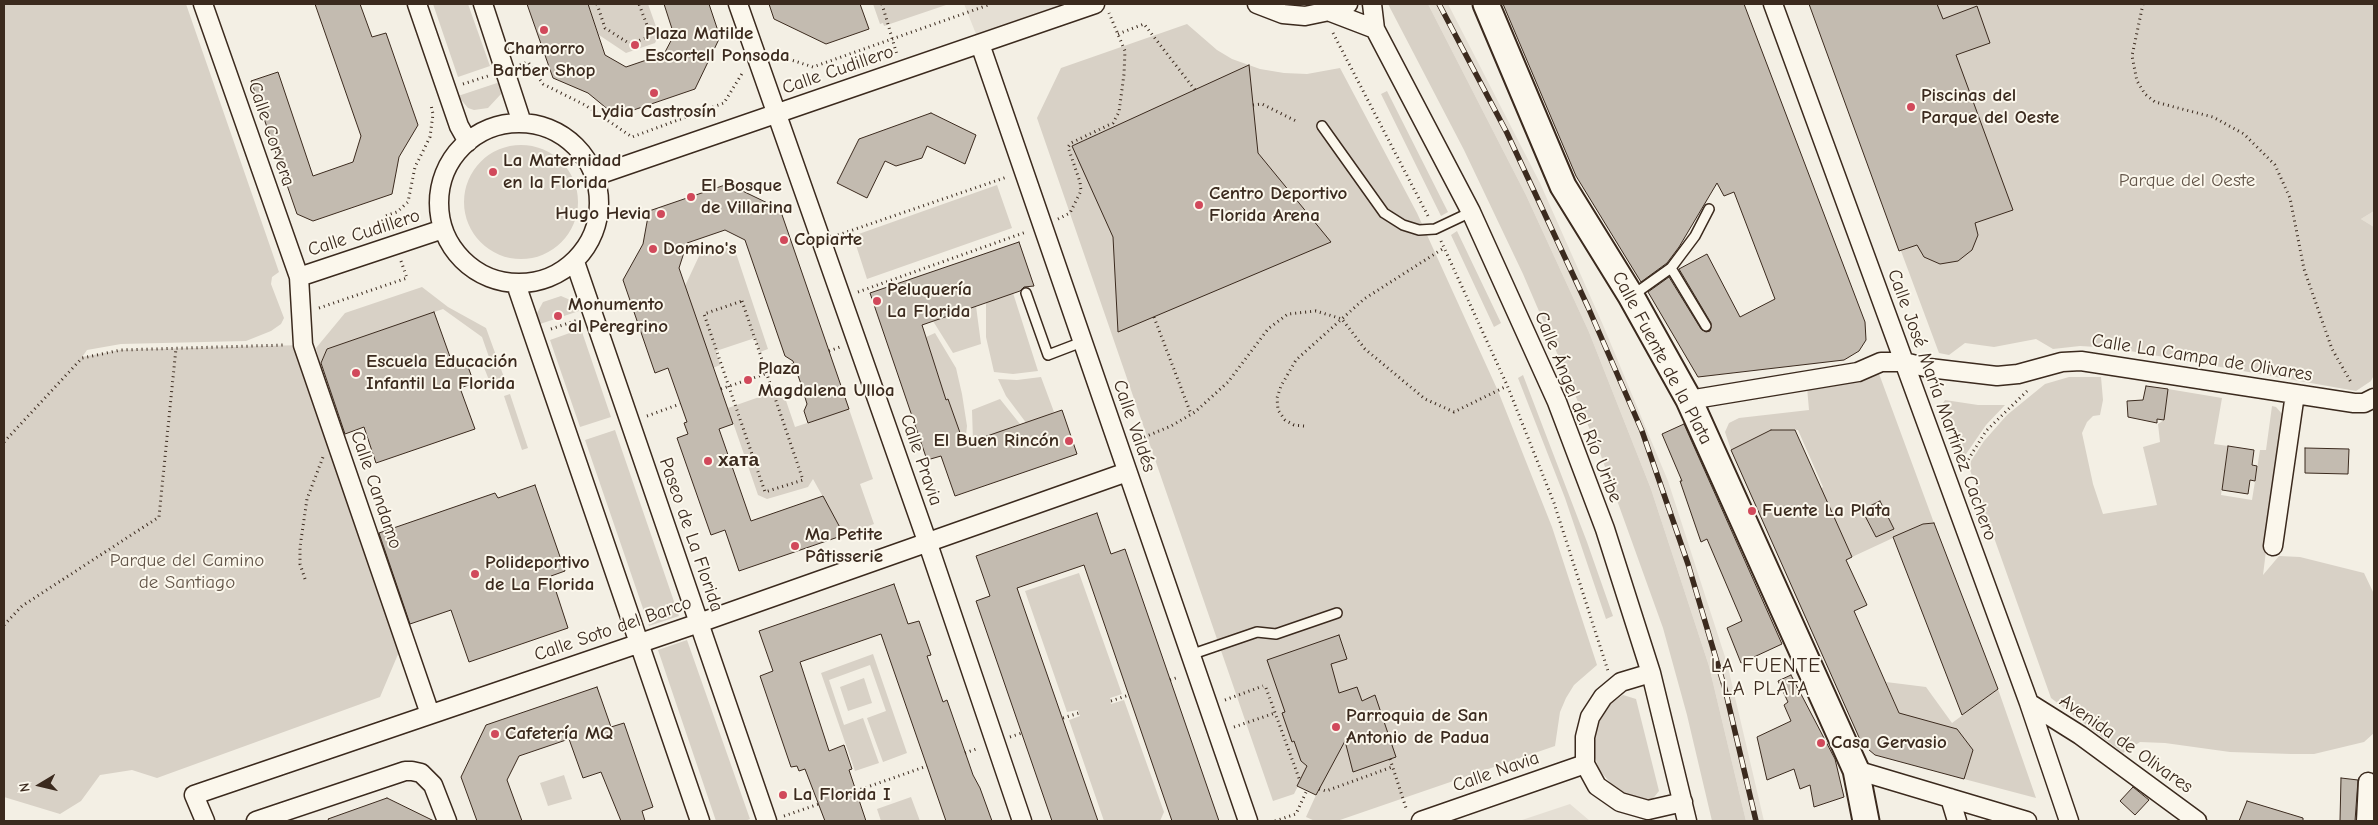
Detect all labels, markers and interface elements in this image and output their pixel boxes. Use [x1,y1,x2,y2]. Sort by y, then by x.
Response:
place label: Plaza Matilde Escortell Ponsoda [645,23,790,67]
marker: Chamorro Barber Shop [538,24,550,36]
place label: Chamorro Barber Shop [493,38,595,82]
marker: Plaza Matilde Escortell Ponsoda [629,39,641,51]
street label: Calle Cudillero [779,40,897,100]
street label: Calle Corvera [242,79,300,189]
place label: Piscinas del Parque del Oeste [1921,85,2059,129]
marker: Lydia Castrosín [648,87,660,99]
place label: Lydia Castrosín [592,101,716,123]
marker: Piscinas del Parque del Oeste [1905,101,1917,113]
place label: La Maternidad en la Florida [503,150,621,194]
marker: La Maternidad en la Florida [487,166,499,178]
park label: Parque del Oeste [2119,170,2255,192]
place label: El Bosque de Villarina [701,175,793,219]
place label: Centro Deportivo Florida Arena [1209,183,1347,227]
marker: El Bosque de Villarina [685,191,697,203]
marker: Centro Deportivo Florida Arena [1193,199,1205,211]
place label: Hugo Hevia [555,203,651,225]
street label: Calle Cudillero [305,204,423,262]
marker: Hugo Hevia [655,208,667,220]
place label: Copiarte [794,229,862,251]
marker: Copiarte [778,234,790,246]
place label: Domino's [663,238,737,260]
marker: Domino's [647,243,659,255]
street label: Calle José María Martínez Cachero [1882,266,2002,544]
street label: Calle Fuente de la Plata [1607,268,1717,448]
place label: Peluquería La Florida [887,279,972,323]
place label: Monumento al Peregrino [568,294,668,338]
marker: Peluquería La Florida [871,295,883,307]
street label: Calle Ángel del Río Uribe [1529,308,1627,506]
marker: Monumento al Peregrino [552,310,564,322]
street label: Calle La Campa de Olivares [2090,329,2314,387]
place label: Escuela Educación Infantil La Florida [366,351,518,395]
place label: Plaza Magdalena Ulloa [758,358,895,402]
marker: Escuela Educación Infantil La Florida [350,367,362,379]
marker: Plaza Magdalena Ulloa [742,374,754,386]
street label: Calle Valdés [1108,377,1160,475]
street label: Calle Pravia [895,411,947,509]
street label: Calle Candamo [345,428,407,552]
place label: El Buen Rincón [934,430,1059,452]
marker: El Buen Rincón [1063,435,1075,447]
place label: хата [718,450,759,472]
street label: Paseo de La Florida [654,455,728,615]
marker: хата [702,455,714,467]
place label: Fuente La Plata [1762,500,1891,522]
marker: Fuente La Plata [1746,505,1758,517]
place label: Ma Petite Pâtisserie [805,524,883,568]
marker: Ma Petite Pâtisserie [789,540,801,552]
park label: Parque del Camino de Santiago [110,550,264,594]
place label: Polideportivo de La Florida [485,552,594,596]
marker: Polideportivo de La Florida [469,568,481,580]
street label: Calle Soto del Barco [531,591,695,667]
district label: LA FUENTE LA PLATA [1710,654,1822,701]
street label: Avenida de Olivares [2055,689,2197,799]
place label: Parroquia de San Antonio de Padua [1346,705,1490,749]
marker: Parroquia de San Antonio de Padua [1330,721,1342,733]
place label: Cafetería MQ [505,723,613,745]
marker: Cafetería MQ [489,728,501,740]
place label: Casa Gervasio [1831,732,1947,754]
marker: Casa Gervasio [1815,737,1827,749]
street label: Calle Navia [1450,747,1542,797]
north arrow [15,760,65,810]
text: N [16,782,34,793]
place label: La Florida I [793,784,891,806]
marker: La Florida I [777,789,789,801]

